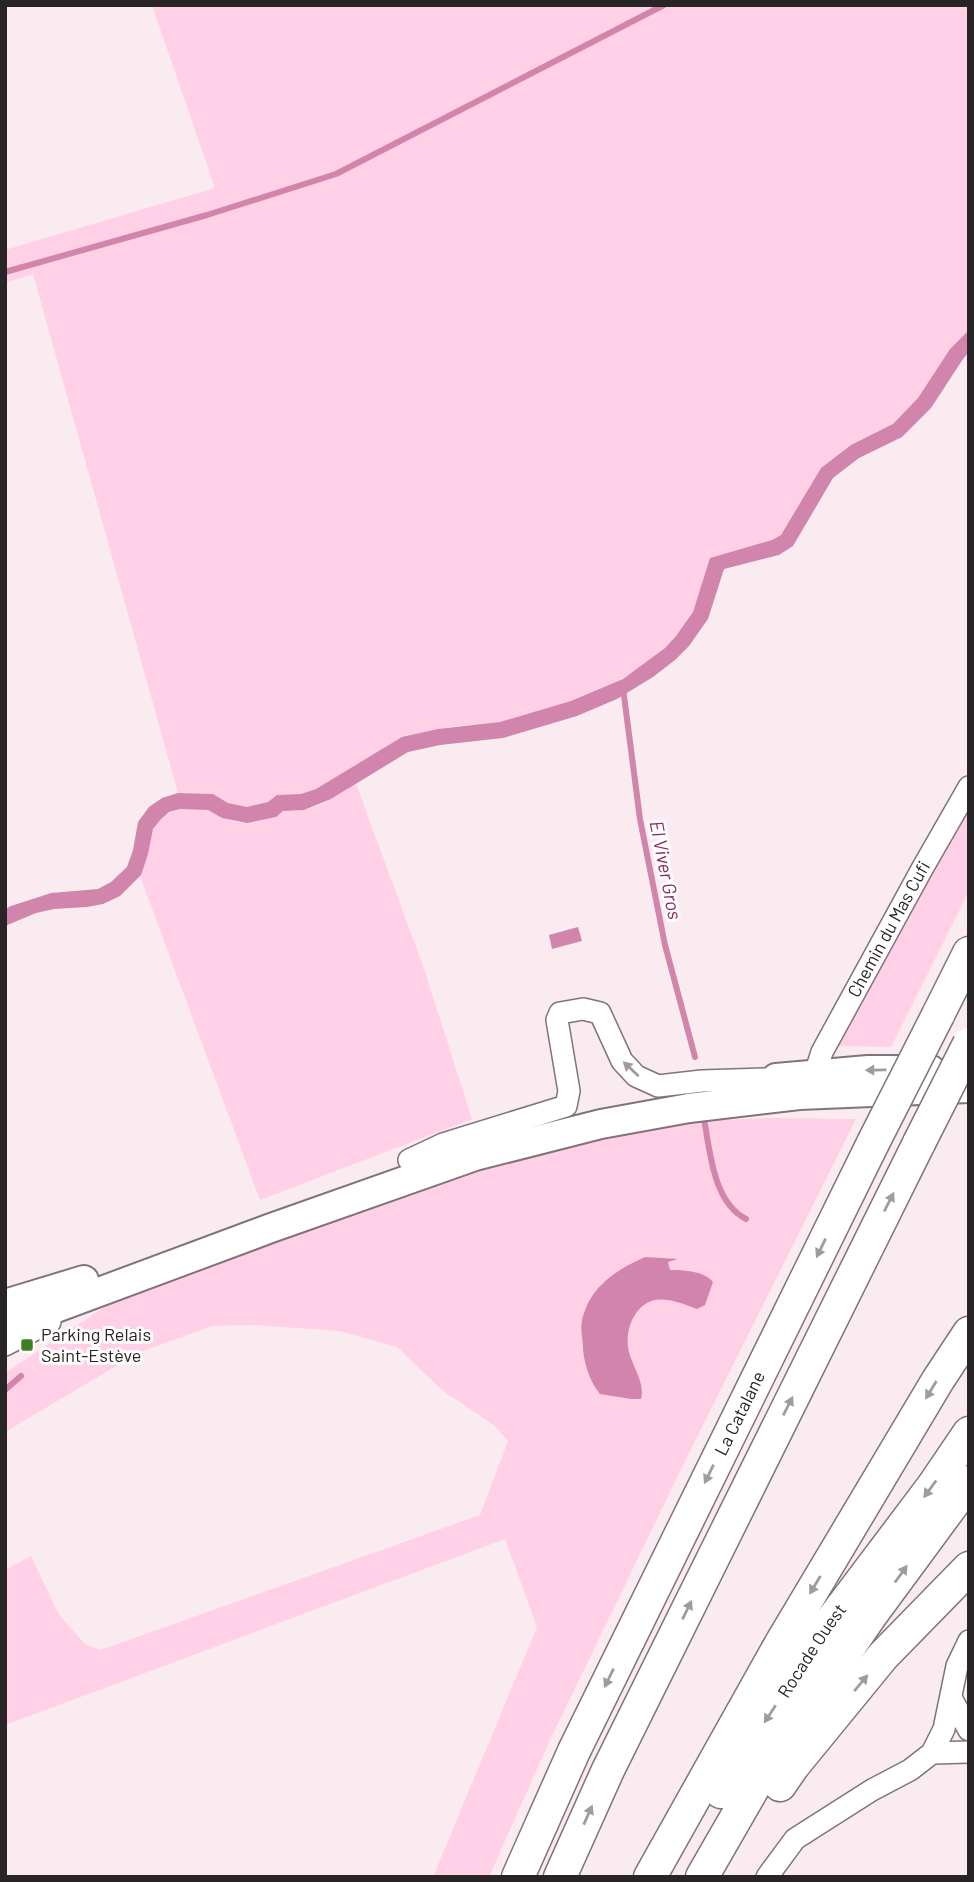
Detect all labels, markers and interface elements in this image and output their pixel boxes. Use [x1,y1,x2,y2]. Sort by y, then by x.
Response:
water label: El Viver Gros [646,819,687,921]
street label: Chemin du Mas Cufi [842,857,934,1001]
one-way arrow [622,1061,639,1078]
one-way arrow [865,1064,887,1076]
one-way arrow [884,1192,895,1212]
one-way arrow [815,1238,826,1258]
place label: Parking Relais Saint-Estève [41,1323,151,1366]
marker: Parking Relais Saint-Estève [19,1337,35,1353]
street label: La Catalane [709,1367,769,1459]
one-way arrow [925,1380,938,1399]
one-way arrow [782,1396,793,1416]
one-way arrow [703,1464,714,1484]
one-way arrow [923,1480,937,1498]
one-way arrow [894,1565,908,1584]
one-way arrow [809,1576,821,1595]
street label: Rocade Ouest [772,1599,850,1701]
one-way arrow [681,1600,693,1620]
one-way arrow [604,1668,615,1688]
one-way arrow [853,1674,868,1691]
one-way arrow [763,1705,776,1724]
one-way arrow [583,1804,594,1825]

